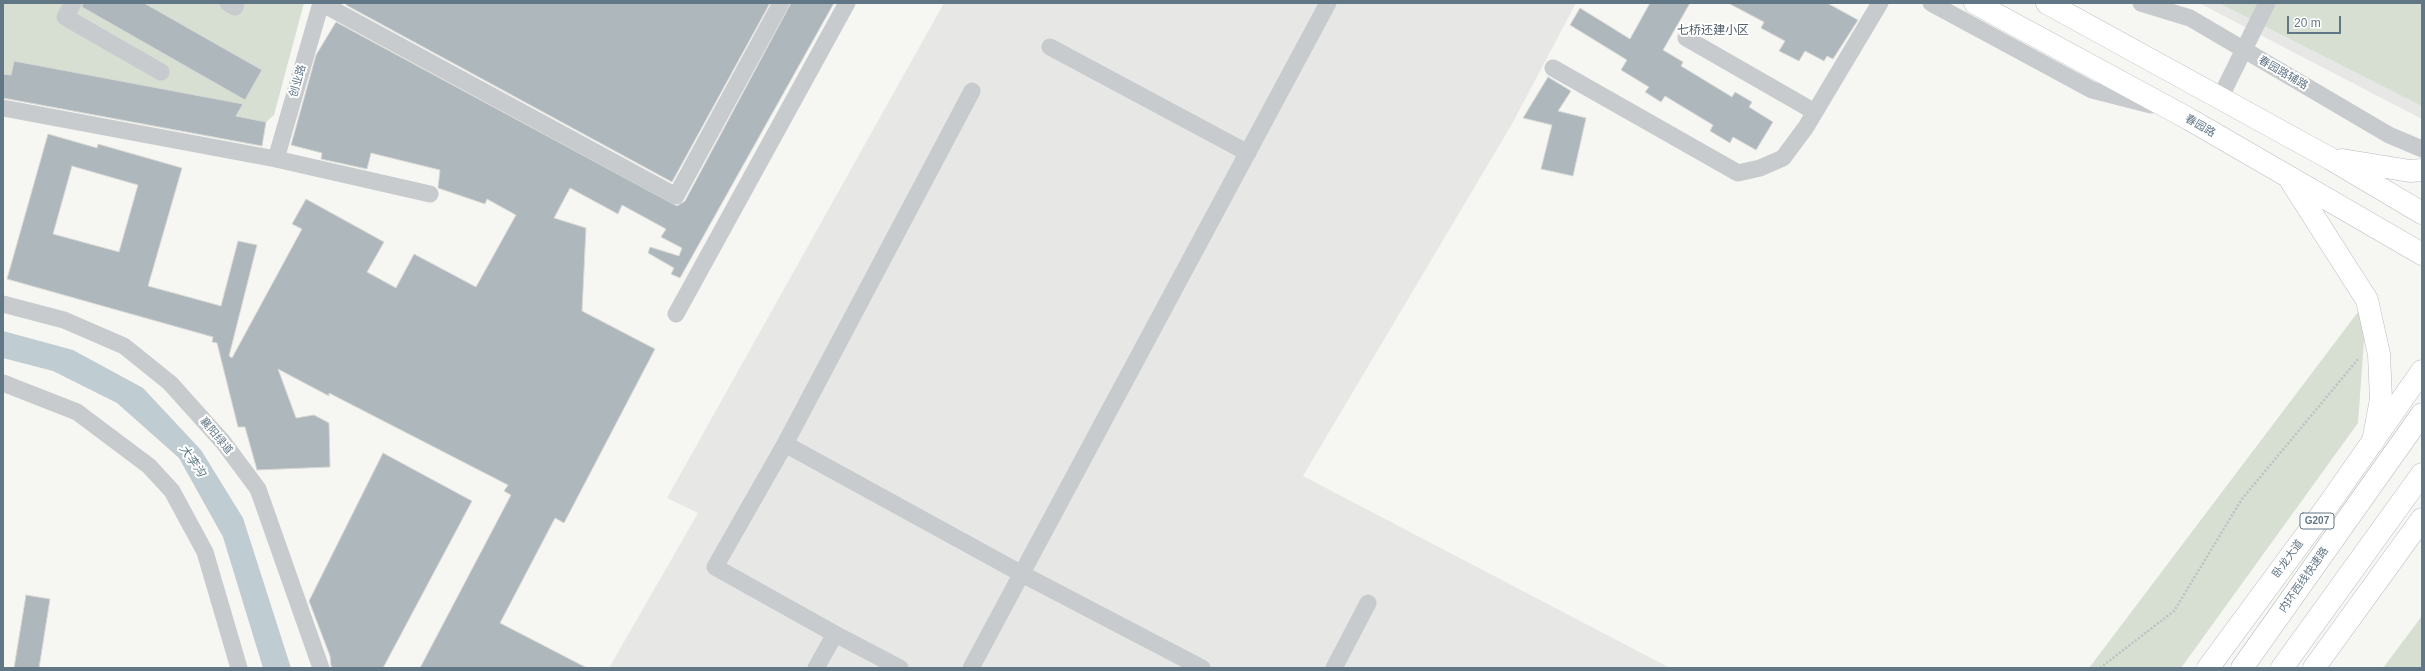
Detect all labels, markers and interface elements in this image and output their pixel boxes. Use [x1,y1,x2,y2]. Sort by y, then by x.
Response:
scale bar [2289,8,2343,34]
text: 20 m [2294,16,2321,30]
district label: 七桥还建小区 [1677,24,1749,38]
street label: 春园路辅路 [2256,54,2310,92]
street label: 创业路 [287,63,309,99]
street label: 春园路 [2182,112,2218,140]
street label: 襄阳绿道 [197,415,235,457]
water label: 大李沟 [176,442,208,480]
road number: G207 [2300,513,2334,529]
street label: 卧龙大道 [2270,537,2306,581]
street label: 内环西线快速路 [2277,545,2331,615]

